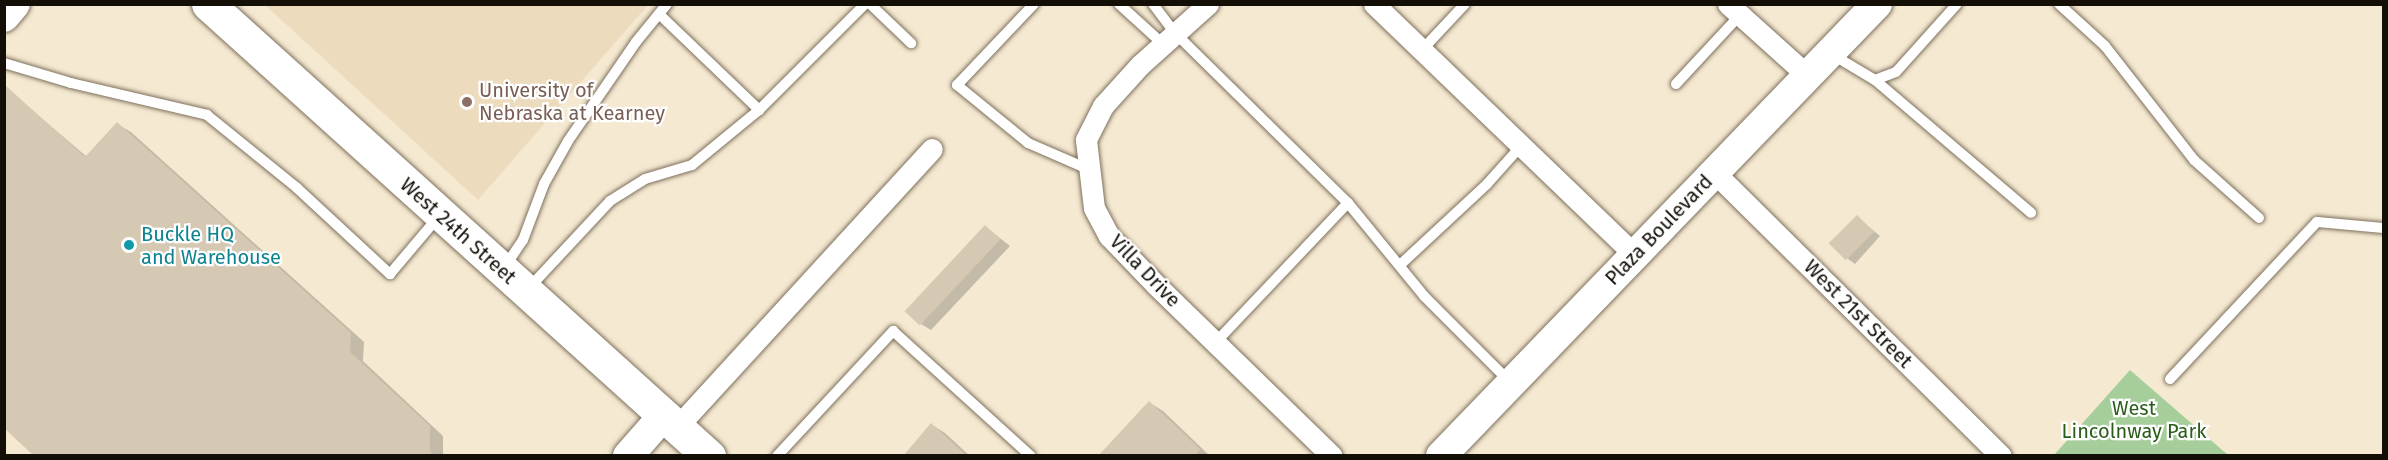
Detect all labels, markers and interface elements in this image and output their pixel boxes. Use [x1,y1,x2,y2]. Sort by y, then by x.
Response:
place label: University of Nebraska at Kearney [479,78,665,125]
marker: University of Nebraska at Kearney [460,95,474,109]
street label: Plaza Boulevard [1600,170,1718,290]
street label: West 24th Street [395,173,521,289]
place label: Buckle HQ and Warehouse [141,222,281,269]
street label: Villa Drive [1105,230,1185,312]
marker: Buckle HQ and Warehouse [122,238,136,252]
street label: West 21st Street [1799,255,1917,373]
park label: West Lincolnway Park [2062,397,2206,444]

